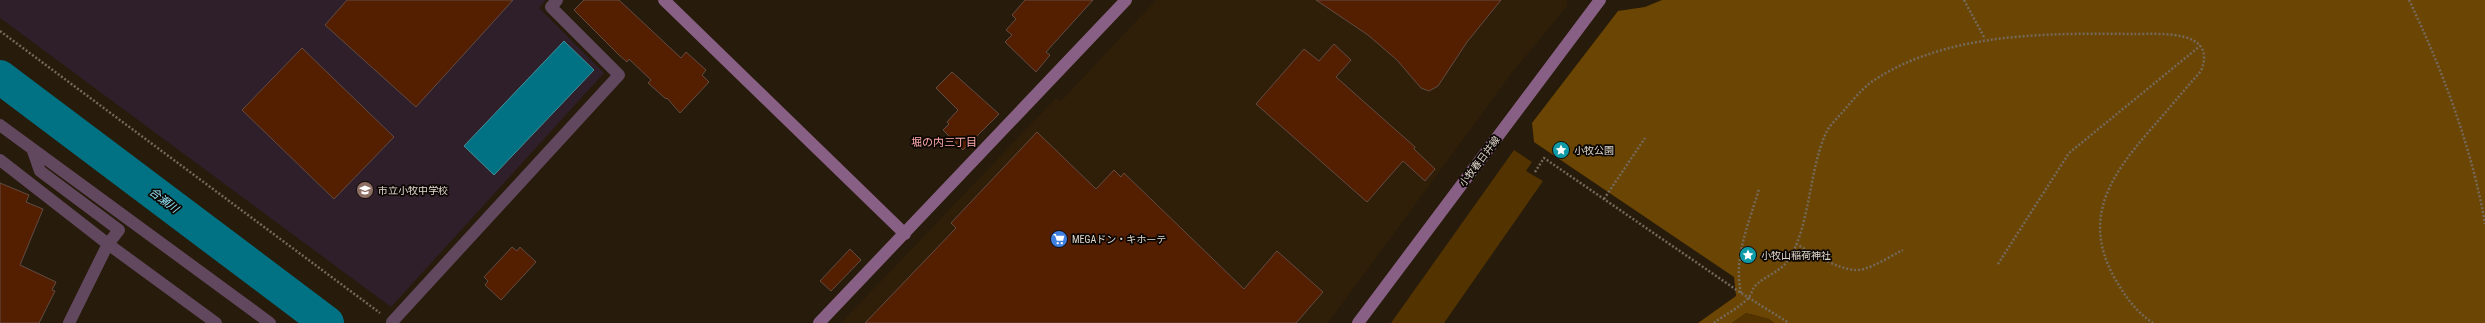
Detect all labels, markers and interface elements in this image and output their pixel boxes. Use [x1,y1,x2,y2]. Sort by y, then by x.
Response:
street label: 小牧春日井線 [1457,134,1502,189]
district label: 堀の内三丁目 [911,136,977,149]
place icon: 小牧公園 [1551,140,1571,160]
place label: 小牧公園 [1574,145,1614,156]
school or university icon: 市立小牧中学校 [355,180,375,200]
water label: 合瀬川 [147,185,182,216]
place label: 市立小牧中学校 [378,185,448,196]
supermarket icon: MEGAドン・キホーテ [1049,229,1069,249]
place label: MEGAドン・キホーテ [1072,234,1166,245]
place icon: 小牧山稲荷神社 [1738,245,1758,265]
place label: 小牧山稲荷神社 [1761,250,1831,261]

